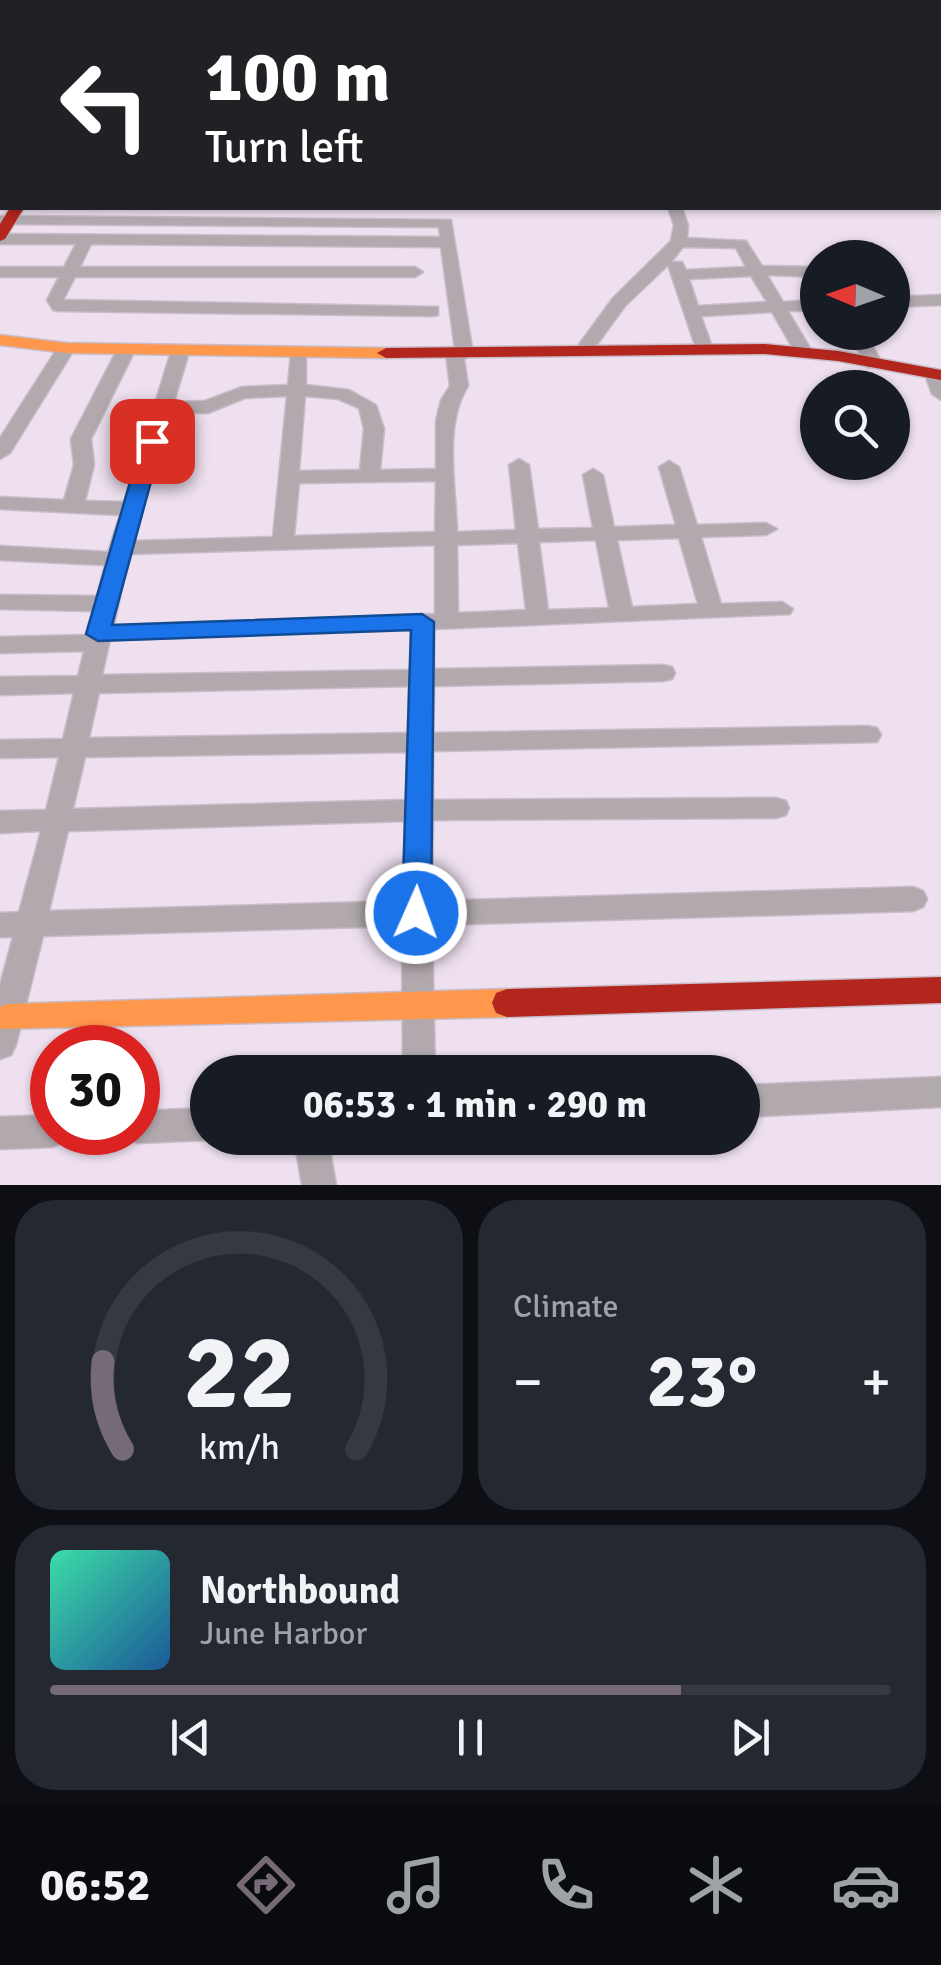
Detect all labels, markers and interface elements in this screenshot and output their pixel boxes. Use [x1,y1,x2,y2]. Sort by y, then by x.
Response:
text: 100 m [205,34,390,120]
icon: left [40,40,170,170]
text: Turn left [205,120,364,175]
north arrow [800,240,910,350]
map controls [800,240,910,480]
button: search [800,370,910,480]
pin [110,399,195,484]
icon: arrive [125,414,180,469]
position arrow [364,861,468,965]
speed limit sign: 30 [30,1025,160,1155]
text: 06:53 · 1 min · 290 m [303,1081,647,1128]
text: Climate [513,1287,619,1326]
text: 22 [183,1309,295,1437]
text: 23° [647,1335,758,1428]
text: − [513,1348,543,1416]
text: + [861,1348,891,1416]
text: km/h [199,1425,279,1469]
text: Northbound [200,1567,400,1614]
text: June Harbor [200,1614,367,1653]
icon: previous [163,1710,218,1765]
icon: pause [443,1710,498,1765]
icon: next [723,1710,778,1765]
icon: directions [231,1850,301,1920]
icon: music [381,1850,451,1920]
icon: phone [531,1850,601,1920]
icon: climate [681,1850,751,1920]
icon: car [831,1850,901,1920]
text: 06:52 [40,1858,150,1913]

